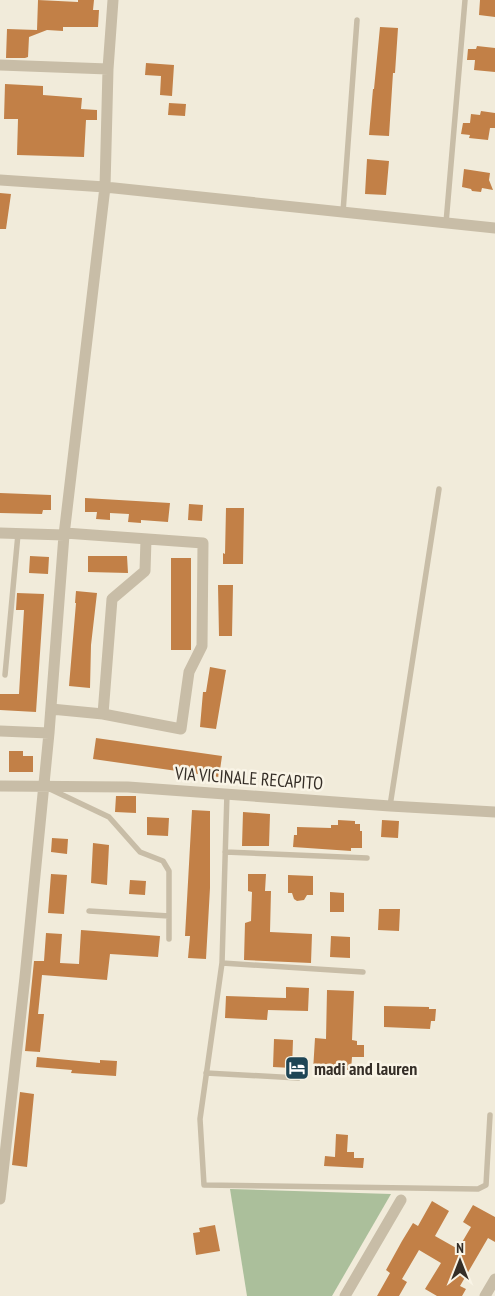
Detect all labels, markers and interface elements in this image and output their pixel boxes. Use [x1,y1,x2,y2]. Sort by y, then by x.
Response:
street label: VIA VICINALE RECAPITO [173,761,324,795]
hotel icon: madi and lauren [284,1055,310,1081]
place label: madi and lauren [314,1057,417,1080]
north arrow [435,1236,485,1286]
text: N [456,1239,464,1257]

